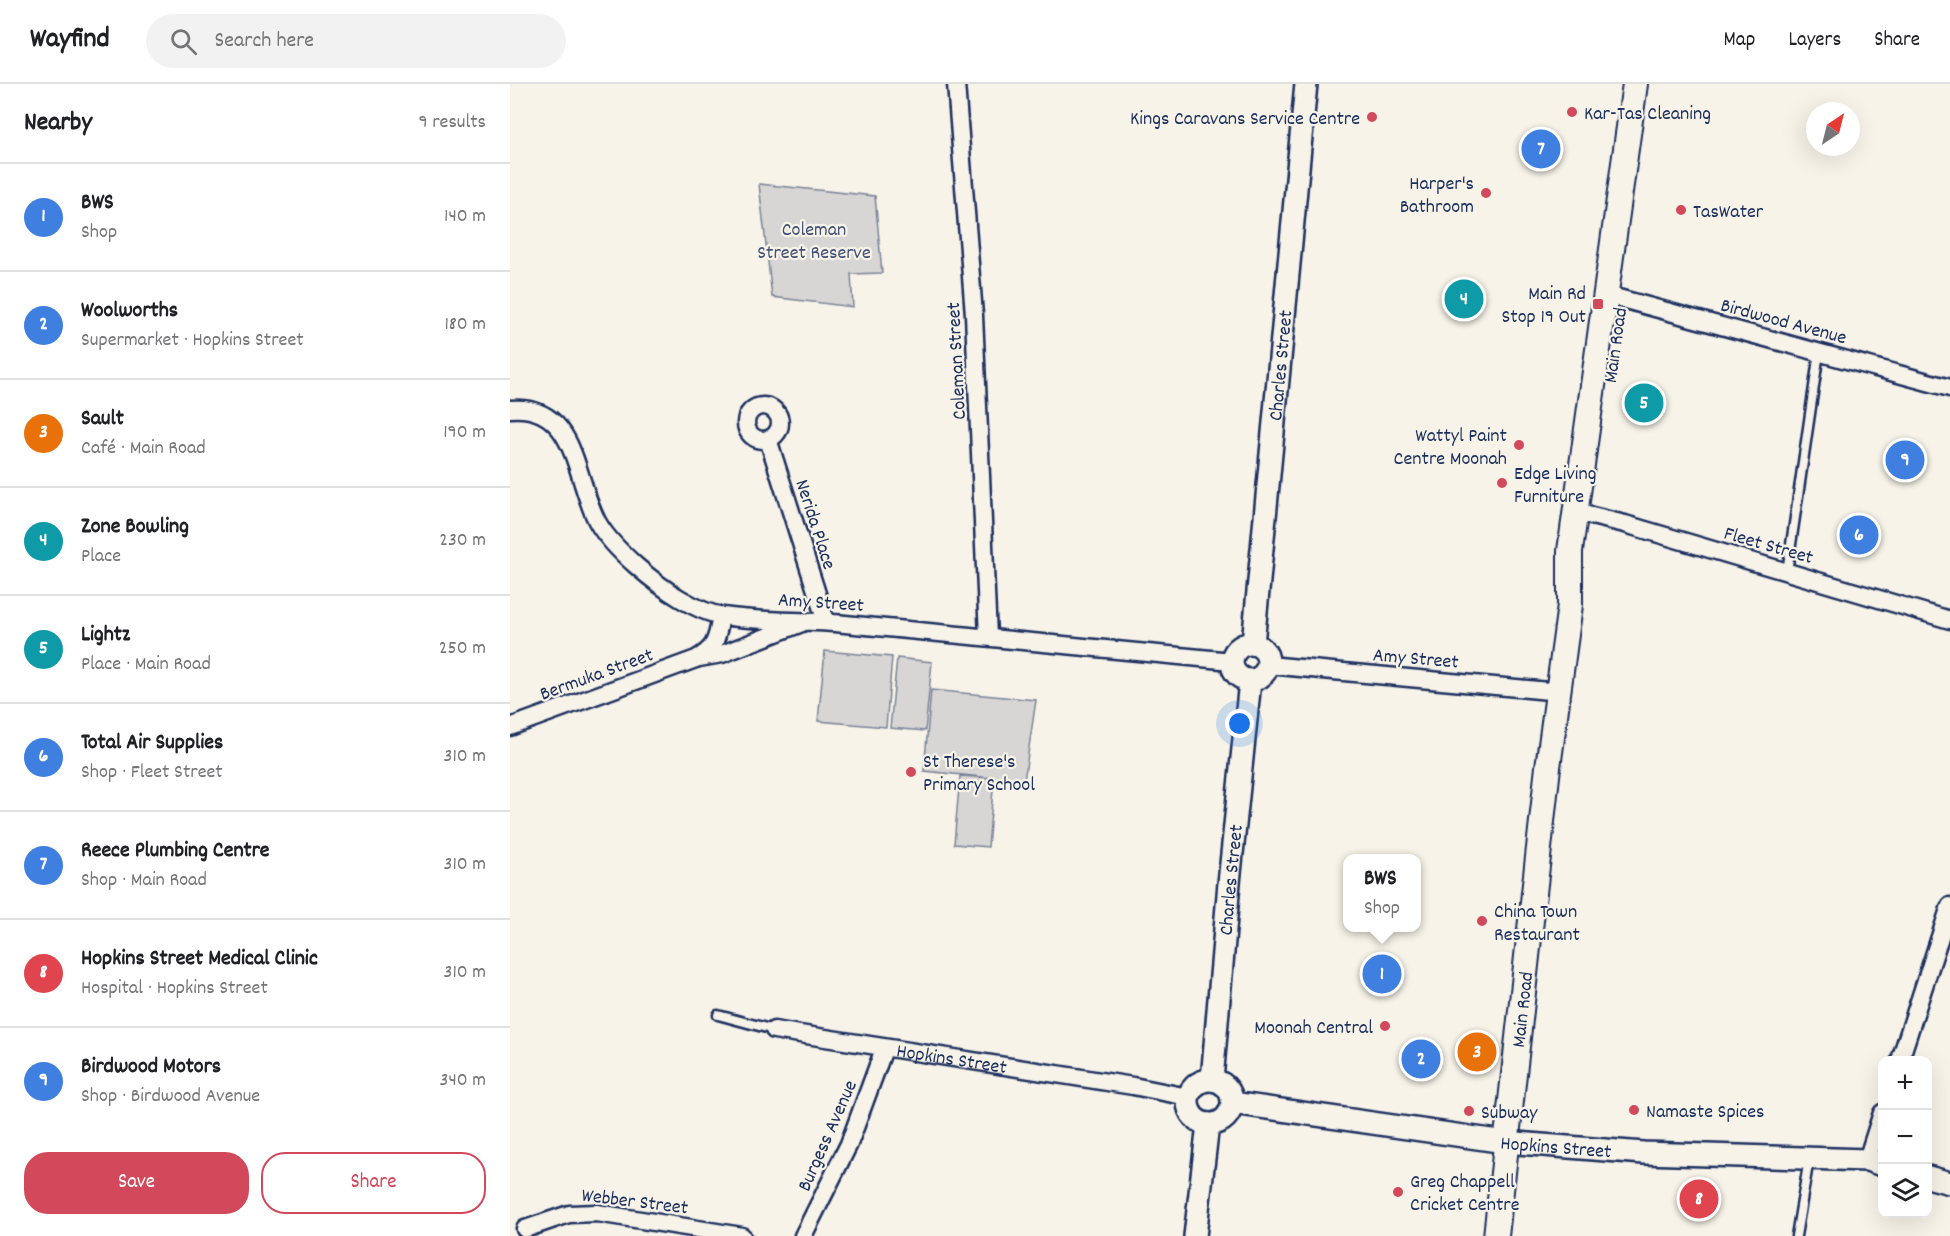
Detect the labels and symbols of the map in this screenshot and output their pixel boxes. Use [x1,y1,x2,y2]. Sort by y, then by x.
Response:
place label: Kar-Tas Cleaning [1584,101,1711,129]
north arrow [1806,102,1860,156]
marker: Kar-Tas Cleaning [1565,105,1579,119]
place label: Kings Caravans Service Centre [1130,106,1360,134]
marker: Kings Caravans Service Centre [1365,110,1379,124]
pin: 7 [1522,126,1560,172]
place label: Harper's Bathroom [1400,171,1474,222]
marker: Harper's Bathroom [1479,186,1493,200]
place label: TasWater [1693,199,1764,227]
marker: TasWater [1674,203,1688,217]
park label: Coleman Street Reserve [757,217,871,268]
pin: 4 [1444,276,1484,322]
place label: Main Rd Stop 19 Out [1502,281,1586,332]
street label: Birdwood Avenue [1717,293,1849,353]
marker: Main Rd Stop 19 Out [1591,297,1605,311]
street label: Coleman Street [941,301,975,420]
street label: Main Road [1598,306,1636,385]
street label: Charles Street [1263,309,1302,422]
pin: 5 [1624,380,1664,426]
place label: Wattyl Paint Centre Moonah [1394,423,1507,474]
marker: Wattyl Paint Centre Moonah [1512,438,1526,452]
pin: 9 [1886,438,1924,482]
place label: Edge Living Furniture [1514,461,1596,512]
street label: Nerida Place [786,476,842,574]
marker: Edge Living Furniture [1495,476,1509,490]
pin: 6 [1840,512,1878,558]
street label: Fleet Street [1720,521,1816,573]
street label: Amy Street [777,587,865,621]
street label: Bermuka Street [536,642,658,709]
street label: Amy Street [1372,642,1460,678]
your location [1225,709,1254,738]
place label: St Therese's Primary School [923,749,1035,800]
marker: St Therese's Primary School [904,765,918,779]
street label: Charles Street [1214,823,1252,937]
place label: China Town Restaurant [1494,899,1580,950]
marker: China Town Restaurant [1475,914,1489,928]
pin: 1 [1362,952,1402,996]
street label: Main Road [1506,970,1542,1049]
place label: Moonah Central [1254,1015,1373,1043]
marker: Moonah Central [1378,1019,1392,1033]
pin: 3 [1458,1030,1496,1074]
pin: 2 [1402,1036,1440,1082]
street label: Hopkins Street [894,1038,1008,1083]
street label: Burgess Avenue [792,1076,866,1196]
place label: Namaste Spices [1646,1099,1765,1127]
place label: Subway [1481,1100,1538,1128]
marker: Namaste Spices [1627,1103,1641,1117]
marker: Subway [1462,1104,1476,1118]
street label: Hopkins Street [1499,1131,1612,1167]
place label: Greg Chappell Cricket Centre [1410,1169,1520,1220]
pin: 8 [1680,1176,1718,1222]
street label: Webber Street [580,1183,689,1223]
marker: Greg Chappell Cricket Centre [1391,1185,1405,1199]

